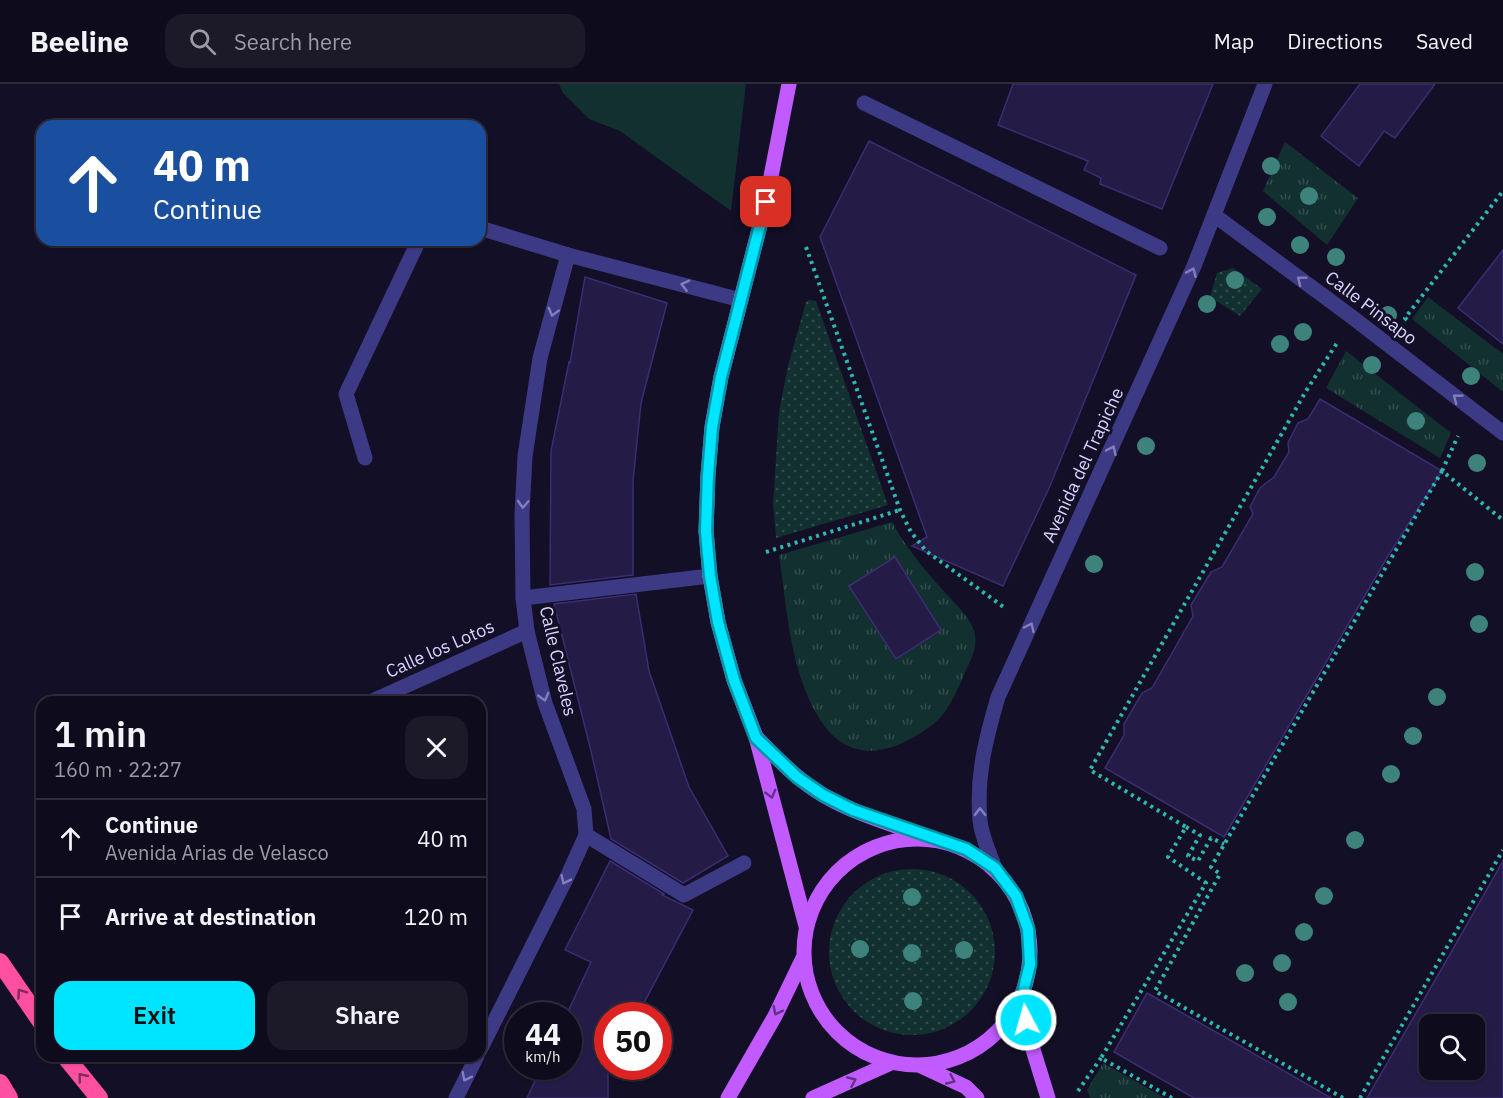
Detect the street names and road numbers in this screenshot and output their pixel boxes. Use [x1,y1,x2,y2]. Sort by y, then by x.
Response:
street label: Calle Pinsapo [1321,266,1422,350]
street label: Avenida del Trapiche [1037,384,1129,546]
street label: Calle Claveles [535,604,582,718]
street label: Calle los Lotos [382,614,498,683]

